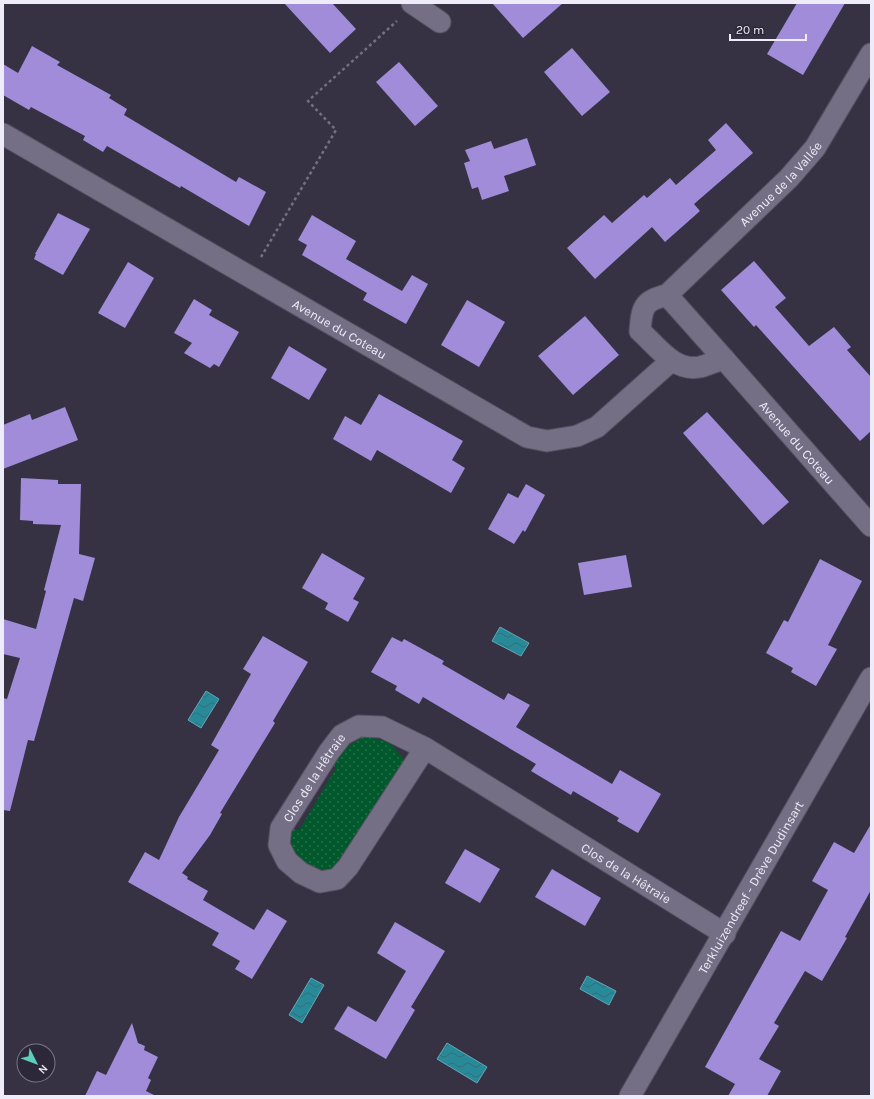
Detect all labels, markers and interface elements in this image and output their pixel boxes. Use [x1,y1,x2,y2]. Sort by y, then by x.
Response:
scale bar [730,16,806,42]
text: 20 m [736,23,764,37]
street label: Avenue de la Vallée [736,139,825,230]
street label: Avenue du Coteau [290,296,389,362]
street label: Avenue du Coteau [756,398,838,488]
street label: Clos de la Hêtraie [280,730,349,825]
street label: Terkluizendreef - Drève Dudinsart [695,798,807,977]
street label: Clos de la Hêtraie [578,840,674,907]
north arrow [16,1043,56,1083]
text: N [36,1062,51,1077]

